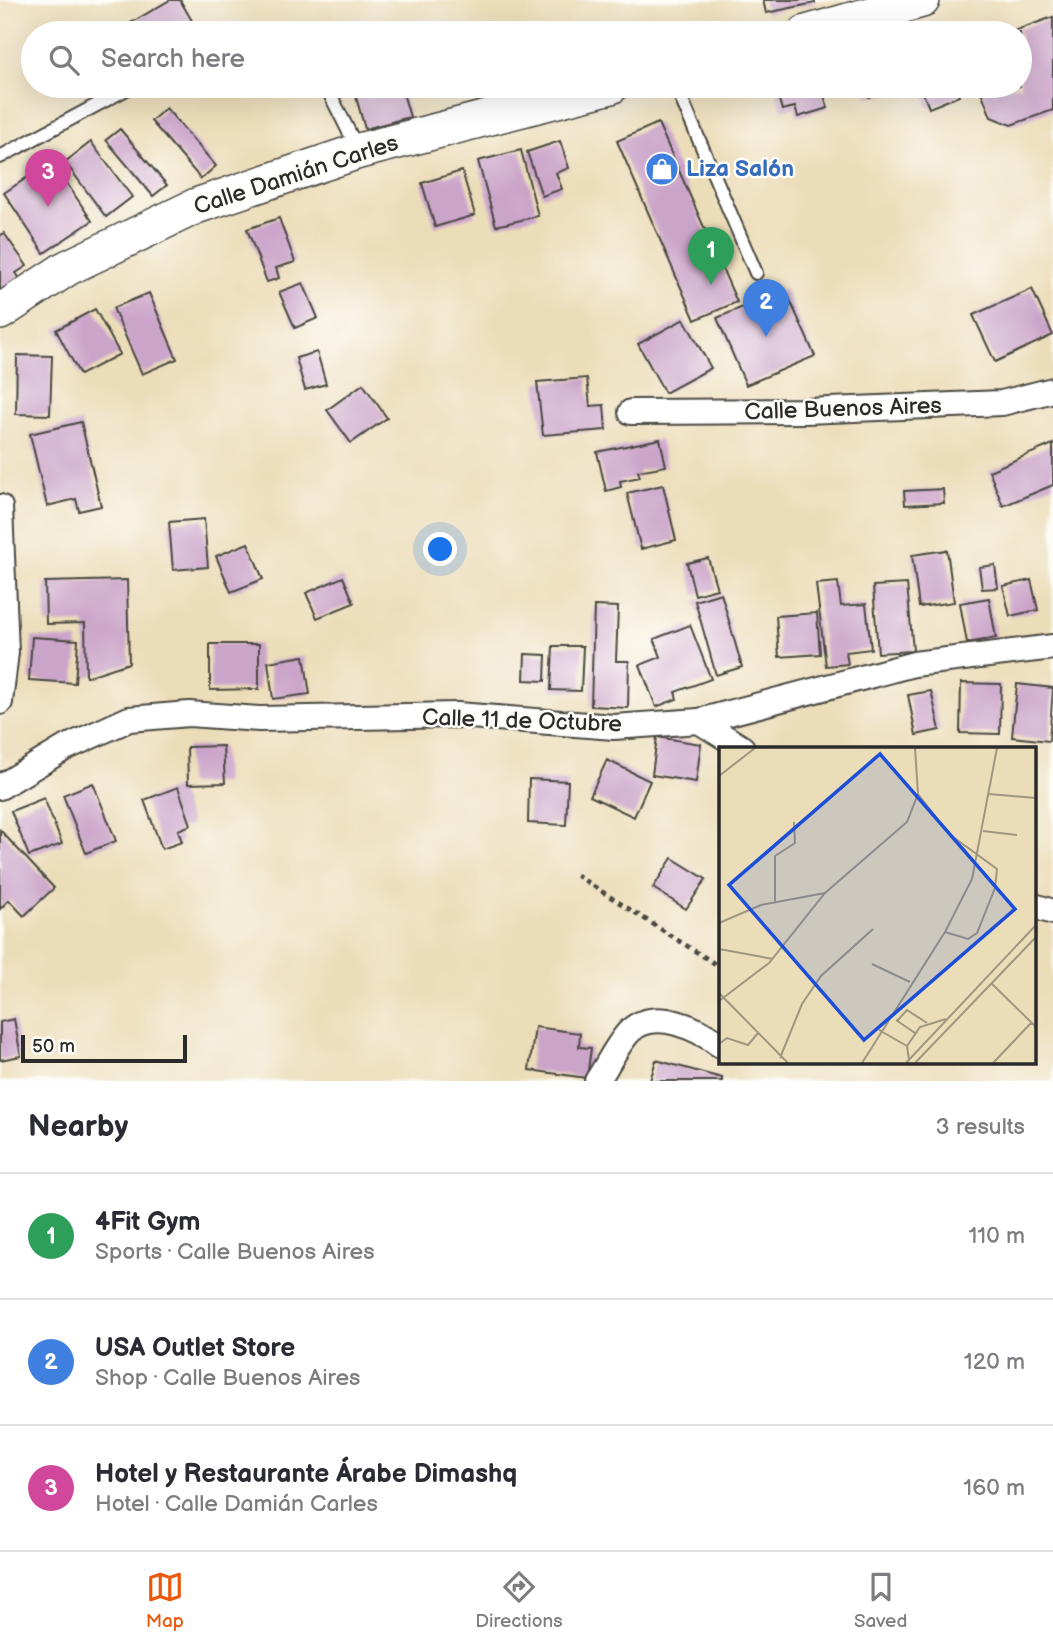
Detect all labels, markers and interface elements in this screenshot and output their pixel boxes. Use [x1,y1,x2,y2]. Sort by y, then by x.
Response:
search box [21,21,1032,98]
icon: search [45,41,83,79]
text: Search here [101,44,245,75]
street label: Calle Damián Carles [190,129,402,221]
pin: 3 [25,149,71,207]
shop icon: Liza Salón [643,150,681,188]
place label: Liza Salón [686,155,794,183]
pin: 1 [688,227,734,285]
pin: 2 [743,279,789,337]
street label: Calle Buenos Aires [744,392,942,426]
your location [423,532,457,566]
street label: Calle 11 de Octubre [422,704,622,738]
inset map [719,747,1036,1064]
scale bar [21,1032,187,1064]
text: 50 m [32,1035,75,1058]
text: Nearby [28,1109,128,1145]
text: 3 results [936,1113,1025,1141]
text: 4Fit Gym [95,1207,200,1238]
text: 1 [46,1222,56,1250]
text: 110 m [968,1222,1025,1250]
text: Sports · Calle Buenos Aires [95,1238,375,1266]
text: USA Outlet Store [95,1333,295,1364]
text: 2 [44,1348,58,1376]
text: 120 m [964,1348,1025,1376]
text: Shop · Calle Buenos Aires [95,1364,361,1392]
text: Hotel y Restaurante Árabe Dimashq [95,1459,517,1490]
text: 3 [44,1474,58,1502]
text: 160 m [963,1474,1025,1502]
text: Hotel · Calle Damián Carles [95,1490,378,1518]
tab: Map [146,1568,184,1633]
tab: Directions [475,1568,563,1633]
tab: Saved [854,1568,907,1633]

